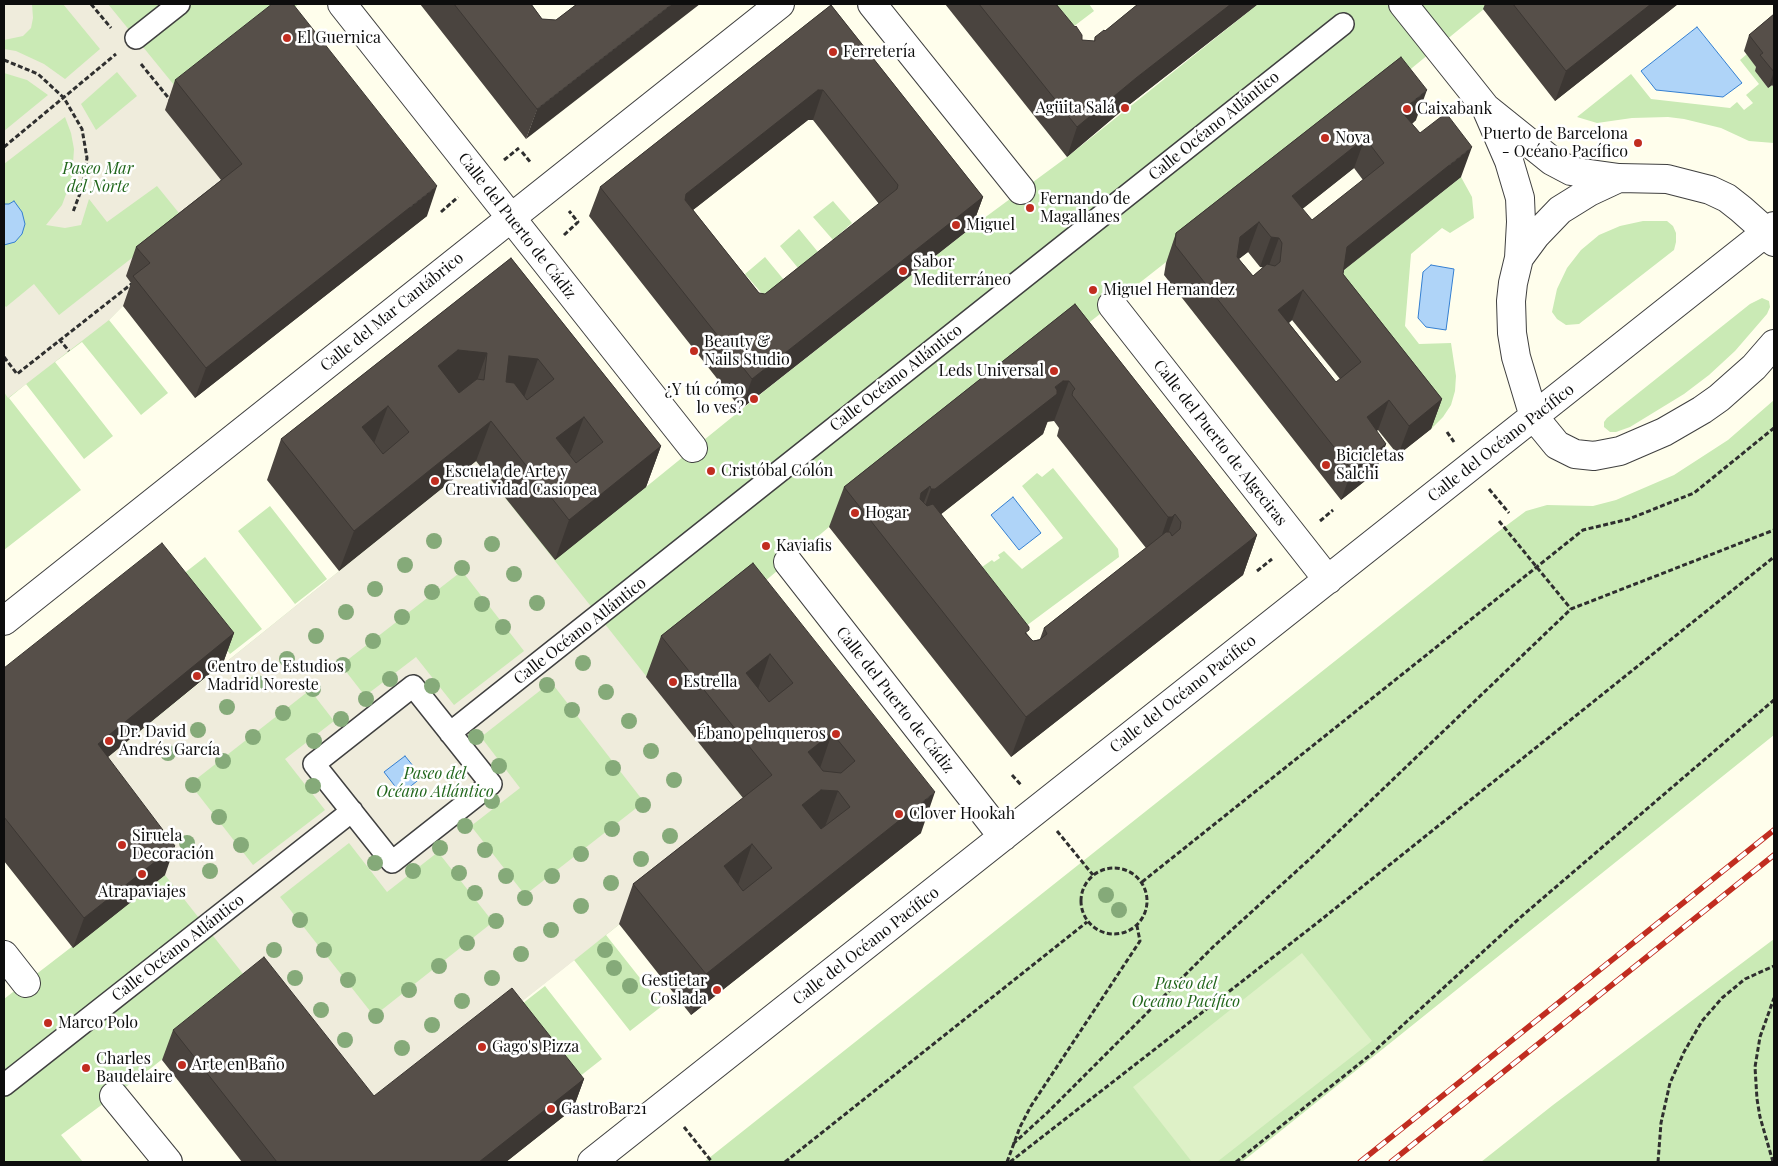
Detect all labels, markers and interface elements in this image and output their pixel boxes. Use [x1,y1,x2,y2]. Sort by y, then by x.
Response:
place label: El Guernica [297,28,381,48]
marker: El Guernica [281,32,293,44]
place label: Ferretería [843,42,915,62]
marker: Ferretería [827,46,839,58]
street label: Calle Océano Atlántico [1145,67,1283,185]
place label: Agüita Salá [1036,98,1115,118]
place label: Caixabank [1417,99,1492,119]
marker: Agüita Salá [1119,102,1131,114]
marker: Caixabank [1401,103,1413,115]
place label: Puerto de Barcelona - Océano Pacífico [1483,124,1628,162]
place label: Nova [1335,128,1370,148]
marker: Nova [1319,132,1331,144]
marker: Puerto de Barcelona - Océano Pacífico [1632,137,1644,149]
street label: Calle del Puerto de Cádiz [454,149,580,303]
park label: Paseo Mar del Norte [62,159,134,197]
place label: Fernando de Magallanes [1040,189,1130,227]
marker: Fernando de Magallanes [1024,202,1036,214]
place label: Miguel [966,215,1015,235]
marker: Miguel [950,219,962,231]
street label: Calle del Mar Cantábrico [317,248,467,376]
place label: Sabor Mediterráneo [913,252,1011,290]
marker: Sabor Mediterráneo [897,265,909,277]
place label: Miguel Hernandez [1103,280,1235,300]
marker: Miguel Hernandez [1087,284,1099,296]
street label: Calle Océano Atlántico [826,320,966,436]
place label: Beauty & Nails Studio [704,332,790,370]
marker: Beauty & Nails Studio [688,345,700,357]
street label: Calle del Puerto de Algeciras [1149,356,1291,530]
place label: Leds Universal [939,361,1044,381]
marker: Leds Universal [1048,365,1060,377]
place label: ¿Y tú cómo lo ves? [665,380,744,418]
street label: Calle del Océano Pacífico [1424,380,1578,506]
marker: ¿Y tú cómo lo ves? [748,393,760,405]
place label: Bicicletas Salchi [1336,446,1404,484]
marker: Bicicletas Salchi [1320,459,1332,471]
place label: Cristóbal Colón [721,461,833,481]
place label: Escuela de Arte y Creatividad Casiopea [445,462,597,500]
marker: Cristóbal Colón [705,465,717,477]
marker: Escuela de Arte y Creatividad Casiopea [429,475,441,487]
place label: Hogar [865,503,909,523]
marker: Hogar [849,507,861,519]
place label: Kaviafis [776,536,832,556]
marker: Kaviafis [760,540,772,552]
street label: Calle Océano Atlántico [510,573,650,689]
street label: Calle del Puerto de Cádiz [832,623,958,777]
street label: Calle del Océano Pacífico [1106,631,1260,757]
place label: Centro de Estudios Madrid Noreste [207,657,344,695]
marker: Centro de Estudios Madrid Noreste [191,670,203,682]
place label: Estrella [683,672,738,692]
marker: Estrella [667,676,679,688]
place label: Dr. David Andrés García [119,722,220,760]
place label: Ébano peluqueros [697,724,826,744]
marker: Ébano peluqueros [830,728,842,740]
marker: Dr. David Andrés García [103,735,115,747]
park label: Paseo del Océano Atlántico [376,764,494,802]
place label: Clover Hookah [909,804,1015,824]
marker: Clover Hookah [893,808,905,820]
place label: Siruela Decoración [132,826,214,864]
marker: Siruela Decoración [116,839,128,851]
marker: Atrapaviajes [136,868,148,880]
place label: Atrapaviajes [98,882,186,902]
street label: Calle del Océano Pacífico [789,883,943,1009]
street label: Calle Océano Atlántico [108,890,248,1006]
place label: Gestietar Coslada [641,971,707,1009]
park label: Paseo del Oceano Pacífico [1132,974,1240,1012]
marker: Gestietar Coslada [711,984,723,996]
place label: Marco Polo [58,1013,138,1033]
marker: Marco Polo [42,1017,54,1029]
place label: Gago's Pizza [492,1037,579,1057]
marker: Gago's Pizza [476,1041,488,1053]
place label: Charles Baudelaire [96,1049,173,1087]
place label: Arte en Baño [192,1055,285,1075]
marker: Arte en Baño [176,1059,188,1071]
marker: Charles Baudelaire [80,1062,92,1074]
place label: GastroBar21 [561,1099,647,1119]
marker: GastroBar21 [545,1103,557,1115]

